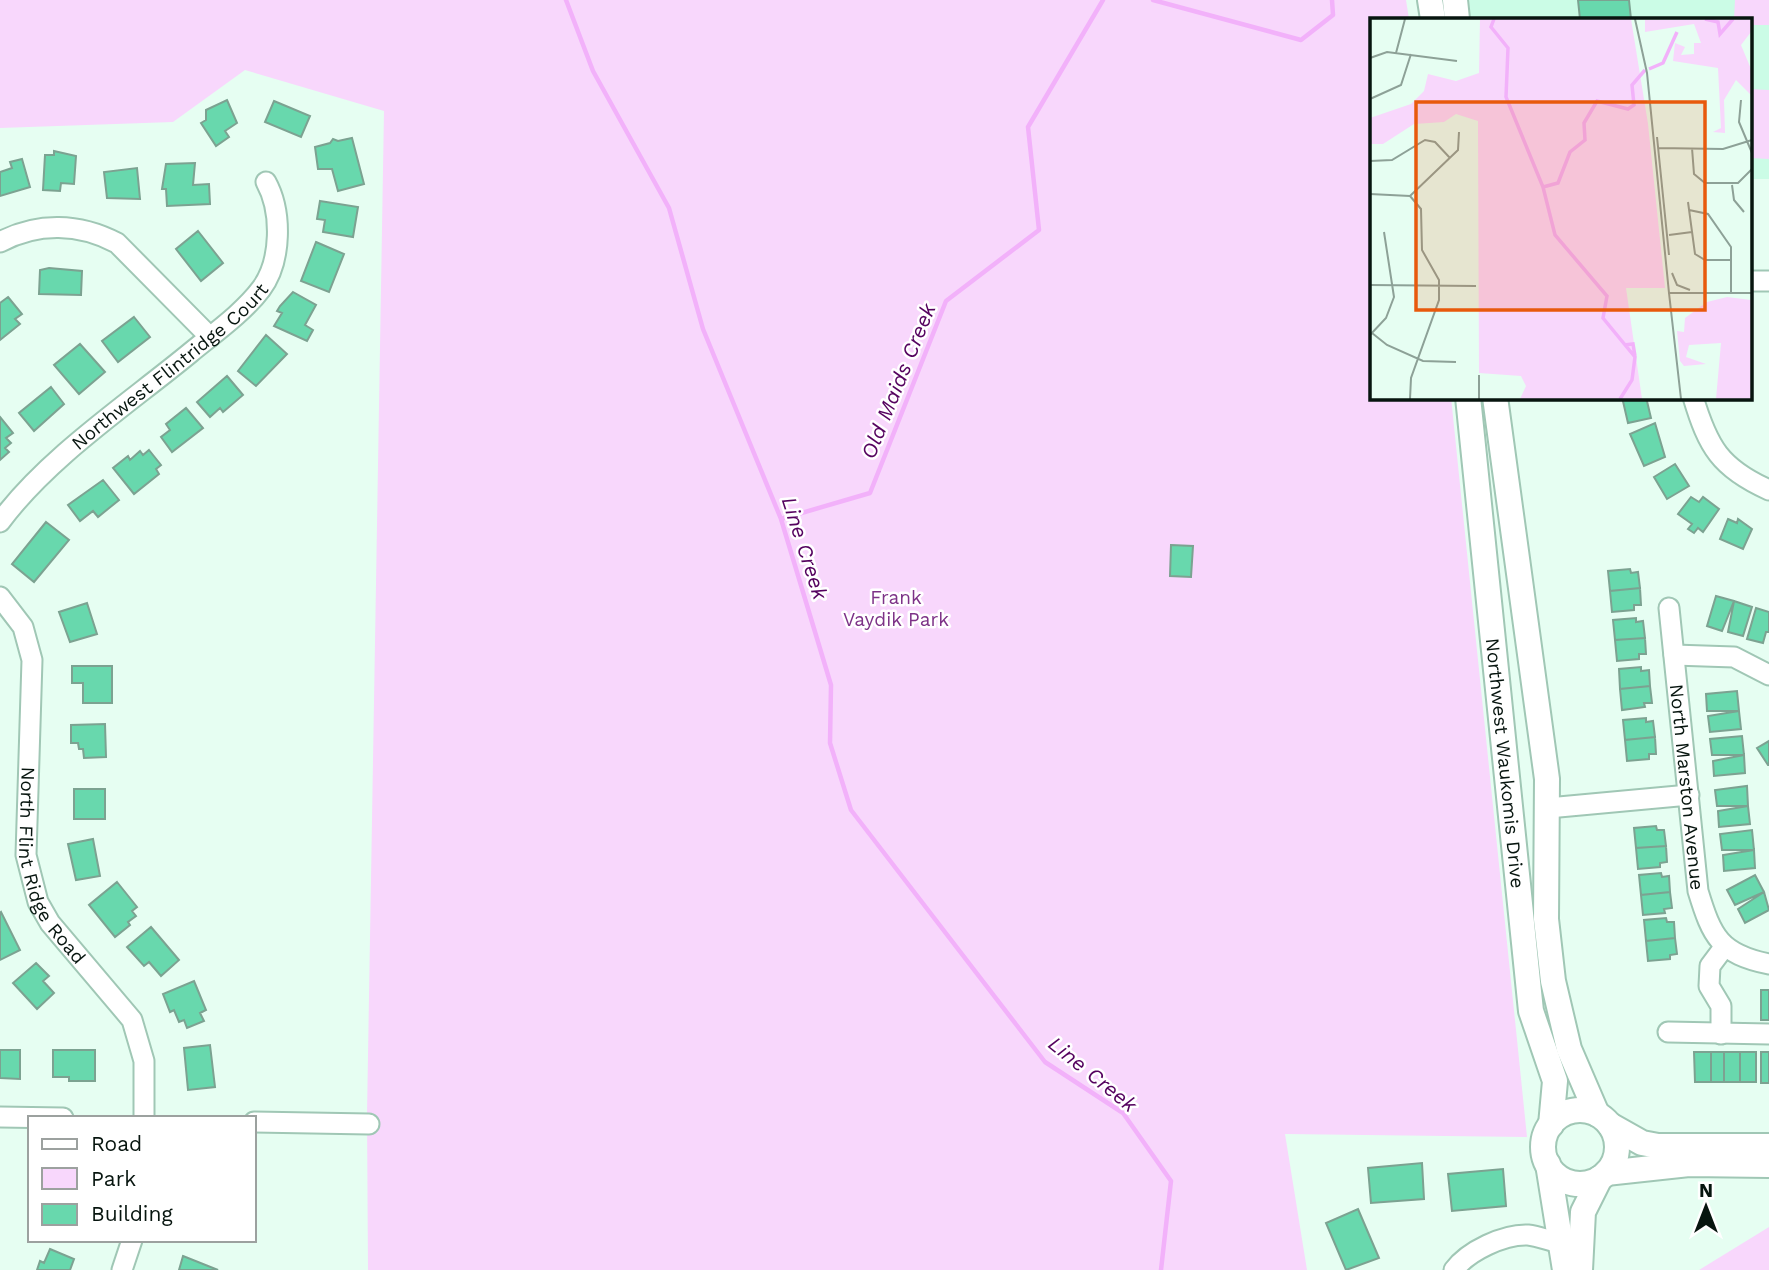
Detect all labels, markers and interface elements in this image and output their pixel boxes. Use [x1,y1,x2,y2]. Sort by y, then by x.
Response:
inset map [1370,18,1752,399]
street label: Northwest Flintridge Court [67,279,273,454]
water label: Old Maids Creek [855,299,941,462]
water label: Line Creek [777,493,834,603]
park label: Frank Vaydik Park [843,586,949,631]
street label: Northwest Waukomis Drive [1481,637,1530,889]
street label: North Marston Avenue [1665,683,1709,891]
street label: North Flint Ridge Road [14,766,91,968]
water label: Line Creek [1044,1031,1143,1118]
legend [28,1116,256,1242]
text: Road [91,1131,142,1156]
text: Park [91,1166,136,1191]
north arrow [1671,1172,1741,1242]
text: N [1699,1179,1713,1202]
text: Building [91,1201,173,1226]

